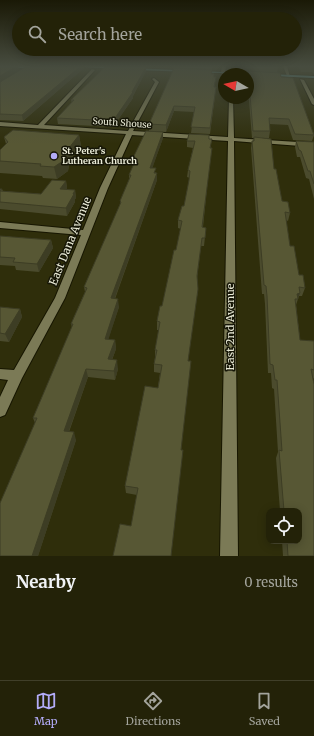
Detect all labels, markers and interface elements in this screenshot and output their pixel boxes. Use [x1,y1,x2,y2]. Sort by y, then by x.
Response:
search box [12,12,302,56]
icon: search [26,23,48,45]
text: Search here [58,25,142,44]
north arrow [218,68,254,104]
street label: South Shouse [92,115,152,130]
place label: St. Peter's Lutheran Church [62,145,137,166]
marker: St. Peter's Lutheran Church [49,151,59,161]
street label: East Dana Avenue [46,194,94,287]
street label: East 2nd Avenue [223,283,237,371]
map controls [266,508,302,544]
button: locate [266,508,302,544]
text: Nearby [16,571,76,593]
text: 0 results [244,574,298,591]
tab: Map [34,690,58,728]
tab: Directions [126,690,181,728]
tab: Saved [249,690,280,728]

